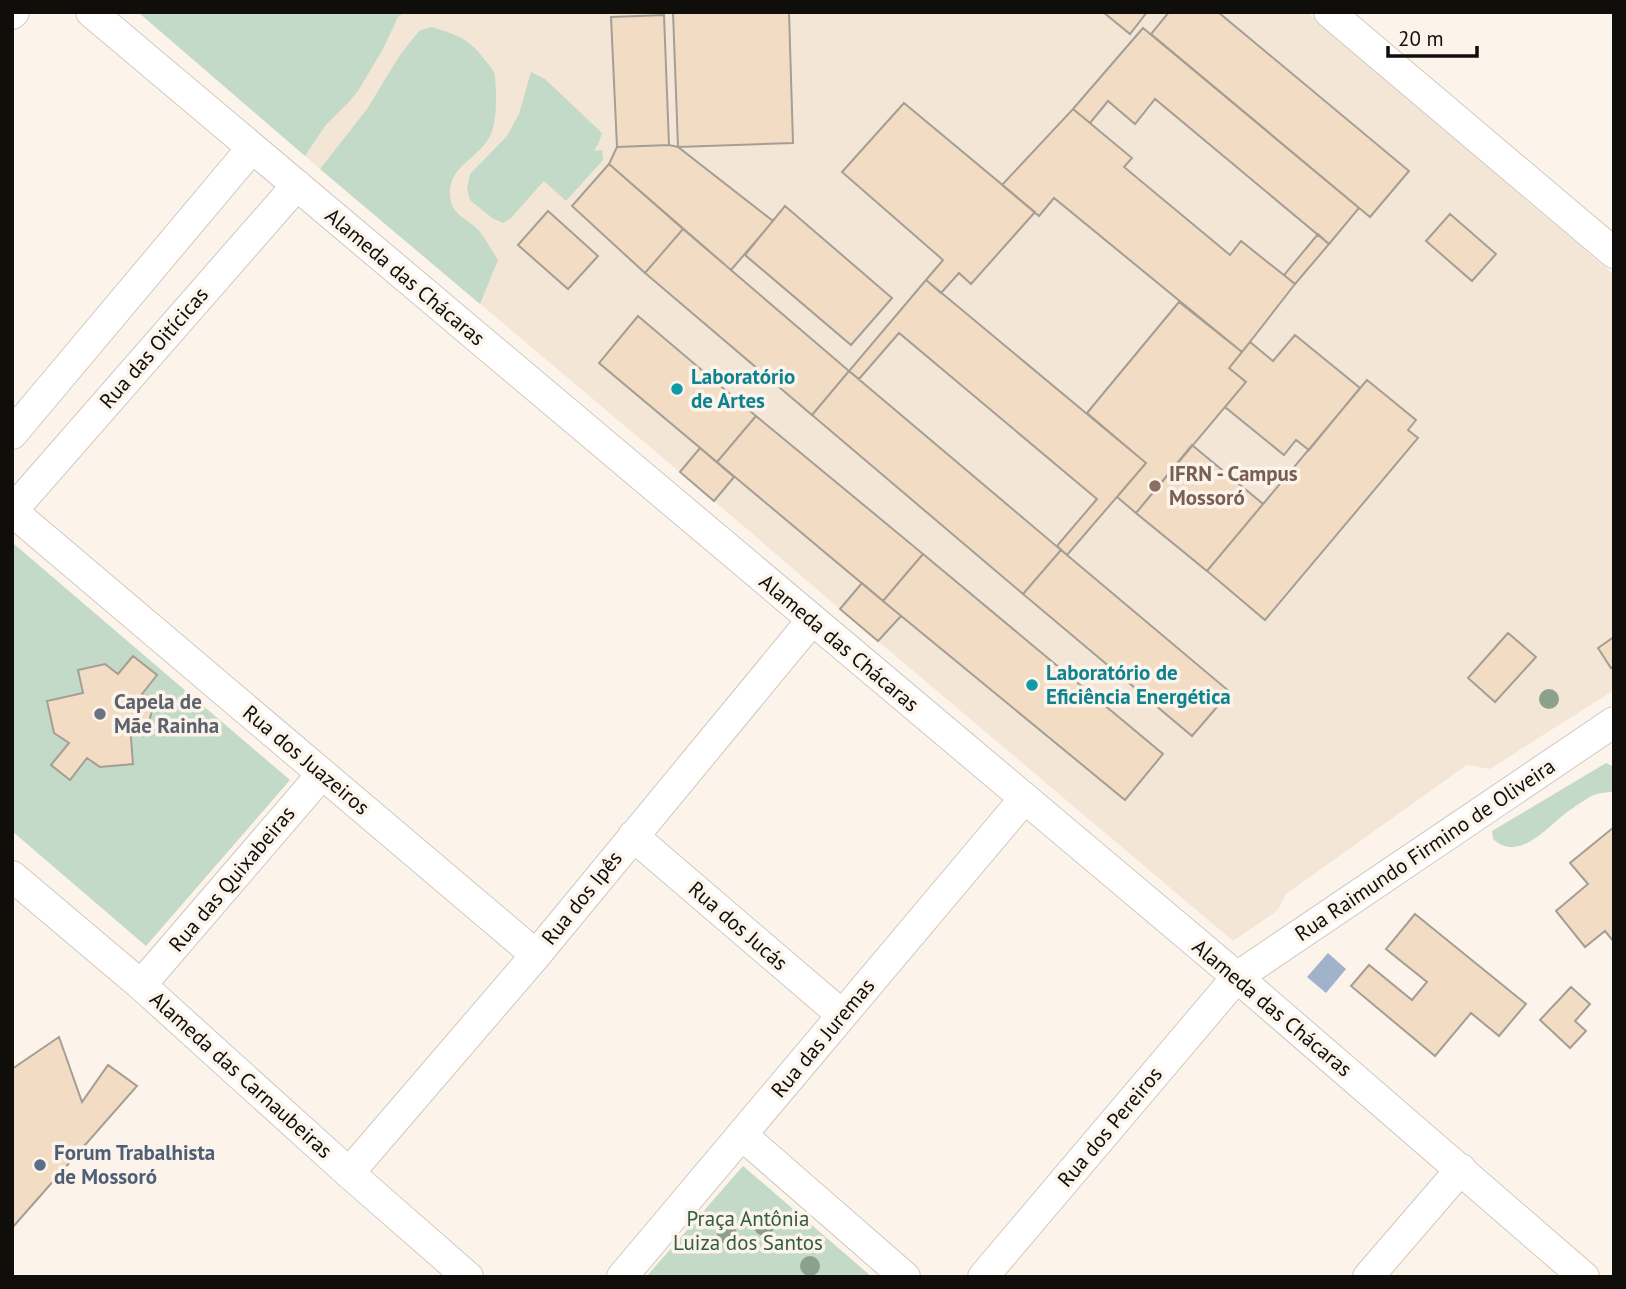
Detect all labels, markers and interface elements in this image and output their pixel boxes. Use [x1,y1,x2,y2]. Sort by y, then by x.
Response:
scale bar [1388,14,1477,58]
text: 20 m [1398,25,1444,52]
street label: Alameda das Chácaras [320,202,491,351]
street label: Rua das Oitícicas [93,281,214,414]
place label: Laboratório de Artes [691,363,795,414]
marker: Laboratório de Artes [669,381,685,397]
place label: IFRN - Campus Mossoró [1169,460,1298,511]
marker: IFRN - Campus Mossoró [1147,478,1163,494]
street label: Alameda das Chácaras [754,568,925,717]
place label: Laboratório de Eficiência Energética [1046,659,1231,710]
marker: Laboratório de Eficiência Energética [1024,677,1040,693]
place label: Capela de Mãe Rainha [114,688,219,739]
street label: Rua dos Juazeiros [237,699,375,820]
marker: Capela de Mãe Rainha [92,706,108,722]
street label: Rua Raimundo Firmino de Oliveira [1289,752,1560,947]
street label: Rua das Quixabeiras [163,800,301,957]
street label: Rua dos Ipês [535,845,628,950]
street label: Rua dos Jucás [683,875,794,976]
street label: Alameda das Chácaras [1187,933,1358,1082]
street label: Rua das Juremas [765,973,880,1103]
street label: Alameda das Carnaubeiras [144,985,338,1164]
street label: Rua dos Pereiros [1051,1061,1168,1192]
place label: Forum Trabalhista de Mossoró [54,1139,215,1190]
marker: Forum Trabalhista de Mossoró [32,1157,48,1173]
park label: Praça Antônia Luiza dos Santos [673,1205,823,1256]

